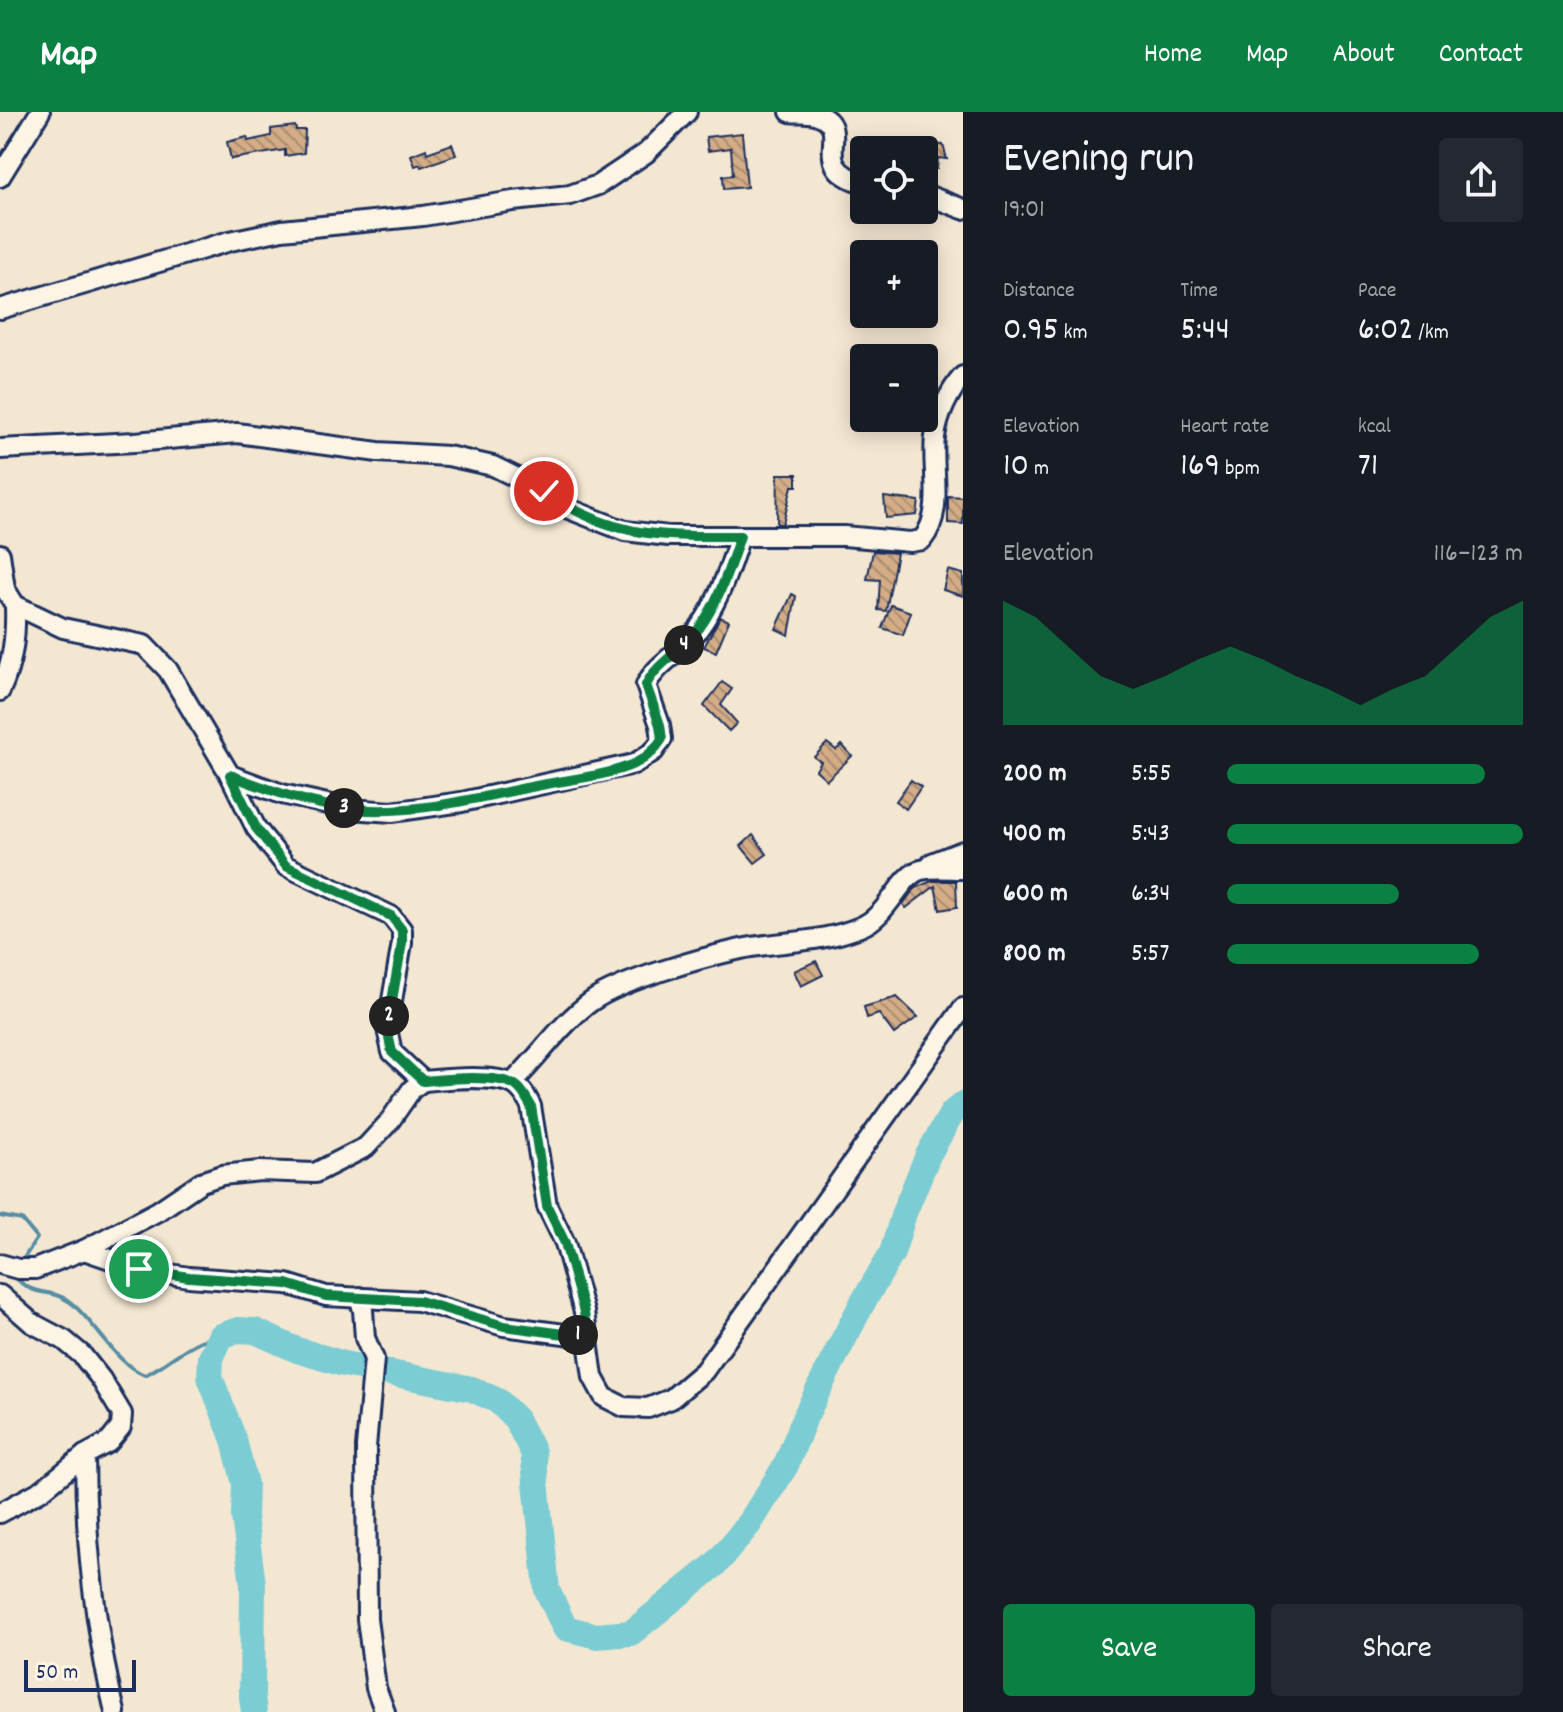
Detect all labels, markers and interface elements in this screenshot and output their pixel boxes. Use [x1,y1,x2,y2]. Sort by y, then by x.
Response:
text: Map [40,29,98,84]
text: Home [1144,36,1202,76]
text: Map [1246,36,1288,76]
text: About [1332,36,1395,76]
text: Contact [1439,36,1523,76]
text: Evening run [1003,130,1194,193]
map controls [850,136,938,432]
button: locate [850,136,938,224]
button: share [1439,138,1523,222]
text: 19:01 [1003,192,1045,229]
button: + [850,240,938,328]
text: Distance [1003,276,1075,307]
text: Time [1180,276,1218,307]
text: Pace [1358,276,1397,307]
text: 0.95 [1003,307,1059,356]
text: 5:44 [1180,307,1230,356]
text: 6:02 [1358,307,1413,356]
text: km [1059,318,1088,349]
text: /km [1413,318,1449,349]
button: − [850,344,938,432]
text: Elevation [1003,412,1080,443]
text: Heart rate [1180,412,1269,443]
text: kcal [1358,412,1391,443]
text: 10 [1003,443,1029,492]
text: 169 [1180,443,1220,492]
text: 71 [1358,443,1378,492]
text: m [1029,454,1049,485]
text: bpm [1220,454,1260,485]
pin [510,457,578,525]
icon: check [522,469,566,513]
text: Elevation [1003,536,1093,573]
text: 116–123 m [1434,536,1523,573]
pin: 4 [664,625,704,665]
text: 4 [679,629,689,660]
text: 200 m [1003,756,1067,793]
text: 5:55 [1131,756,1171,793]
pin: 3 [324,788,364,828]
text: 3 [339,792,349,823]
text: 400 m [1003,816,1066,853]
text: 5:43 [1131,816,1170,853]
text: 600 m [1003,876,1068,913]
text: 6:34 [1131,876,1170,913]
text: 800 m [1003,936,1066,973]
text: 5:57 [1131,936,1169,973]
pin: 2 [369,996,409,1036]
text: 2 [384,1000,394,1031]
pin [105,1235,173,1303]
icon: arrive [117,1247,161,1291]
pin: 1 [558,1315,598,1355]
text: 1 [576,1319,580,1350]
button: Save [1003,1604,1255,1696]
button: Share [1271,1604,1523,1696]
scale bar [24,1656,136,1692]
text: 50 m [36,1658,78,1689]

